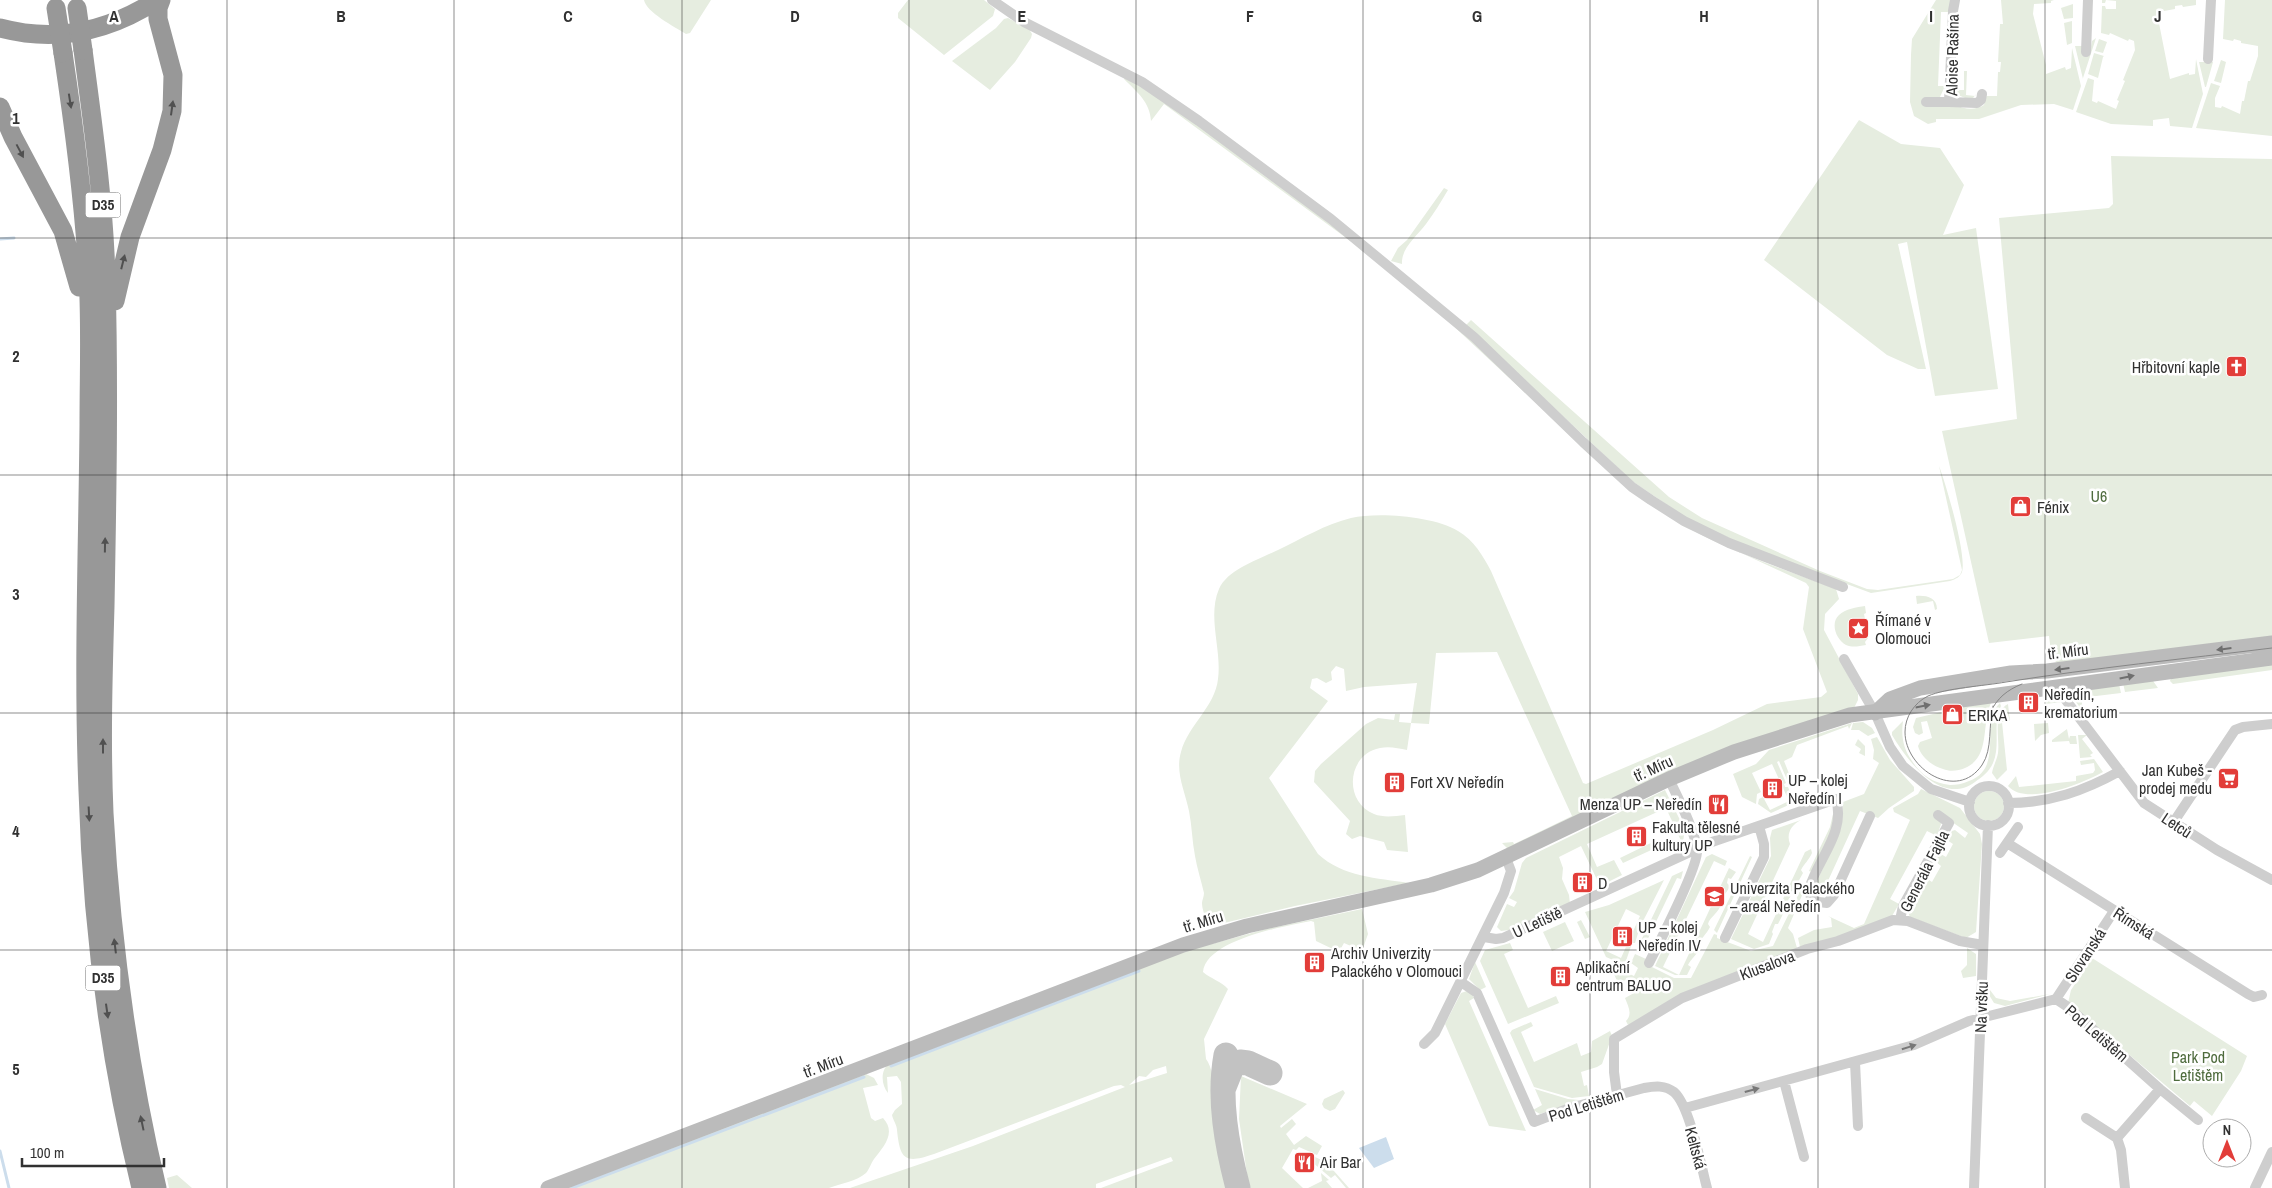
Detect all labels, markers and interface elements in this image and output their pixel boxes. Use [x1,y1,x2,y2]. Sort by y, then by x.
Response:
text: A [109,5,119,27]
text: B [336,5,346,27]
text: C [563,5,573,27]
text: D [790,5,800,27]
text: E [1018,5,1027,27]
text: F [1246,5,1254,27]
text: G [1472,5,1482,27]
text: H [1699,5,1709,27]
text: I [1929,5,1933,27]
text: J [2154,5,2162,27]
street label: Aloise Rašína [1940,13,1964,97]
one-way arrow [67,93,75,109]
one-way arrow [169,99,177,115]
text: 1 [12,107,20,129]
one-way arrow [16,144,24,159]
road number: D35 [86,192,120,218]
one-way arrow [119,254,127,269]
text: 2 [12,345,20,367]
church icon: Hřbitovní kaple [2224,355,2248,379]
place label: Hřbitovní kaple [2132,356,2220,378]
park label: U6 [2091,485,2107,507]
shop icon: Fénix [2009,495,2033,519]
place label: Fénix [2037,496,2070,518]
one-way arrow [102,537,110,553]
text: 3 [12,583,20,605]
place label: Římané v Olomouci [1875,609,1932,649]
place icon: Římané v Olomouci [1847,617,1871,641]
street label: tř. Míru [2046,638,2090,664]
one-way arrow [2215,645,2231,653]
one-way arrow [2054,665,2070,673]
one-way arrow [2120,673,2135,681]
place label: Neředín, krematorium [2044,683,2118,723]
building icon: Neředín, krematorium [2016,691,2040,715]
one-way arrow [1915,701,1931,709]
shop icon: ERIKA [1940,703,1964,727]
place label: ERIKA [1968,704,2008,726]
one-way arrow [99,738,107,754]
street label: tř. Míru [1630,749,1676,787]
place label: Jan Kubeš - prodej medu [2139,759,2213,799]
supermarket icon: Jan Kubeš - prodej medu [2216,767,2240,791]
place label: UP – kolej Neředín I [1788,769,1848,809]
building icon: Fort XV Neředín [1382,770,1406,794]
place label: Fort XV Neředín [1410,771,1504,793]
building icon: UP – kolej Neředín I [1760,777,1784,801]
restaurant icon: Menza UP – Neředín [1706,792,1730,816]
place label: Menza UP – Neředín [1580,793,1702,815]
one-way arrow [85,807,93,823]
street label: Letců [2158,807,2196,843]
place label: Fakulta tělesné kultury UP [1652,816,1740,856]
text: 4 [12,820,20,842]
building icon: Fakulta tělesné kultury UP [1624,824,1648,848]
street label: Generála Fajtla [1894,826,1954,916]
building icon: D [1570,871,1594,895]
place label: D [1598,872,1607,894]
place label: Univerzita Palackého – areál Neředín [1730,877,1855,917]
school or university icon: Univerzita Palackého – areál Neředín [1702,885,1726,909]
street label: U Letiště [1509,901,1565,943]
street label: Římská [2109,902,2159,944]
street label: tř. Míru [1180,905,1226,937]
place label: UP – kolej Neředín IV [1638,916,1701,956]
street label: Slovanská [2059,923,2111,986]
building icon: UP – kolej Neředín IV [1610,924,1634,948]
one-way arrow [110,937,118,953]
place label: Archiv Univerzity Palackého v Olomouci [1330,942,1462,982]
street label: Klusalova [1737,944,1798,985]
building icon: Archiv Univerzity Palackého v Olomouci [1303,950,1327,974]
place label: Aplikační centrum BALUO [1575,956,1672,996]
building icon: Aplikační centrum BALUO [1548,964,1572,988]
road number: D35 [86,966,120,990]
street label: Na vršku [1969,981,1993,1033]
street label: Pod Letištěm [2061,999,2133,1067]
one-way arrow [103,1003,111,1019]
one-way arrow [1902,1042,1917,1050]
park label: Park Pod Letištěm [2171,1046,2225,1086]
street label: tř. Míru [800,1047,846,1083]
text: 5 [12,1058,20,1080]
street label: Pod Letištěm [1546,1083,1626,1127]
one-way arrow [1745,1086,1760,1094]
one-way arrow [138,1116,146,1131]
north arrow [2202,1118,2252,1168]
text: N [2223,1121,2231,1139]
street label: Keltská [1680,1124,1712,1172]
scale bar [22,1136,165,1168]
text: 100 m [30,1142,64,1163]
restaurant icon: Air Bar [1292,1150,1316,1174]
place label: Air Bar [1319,1151,1361,1173]

